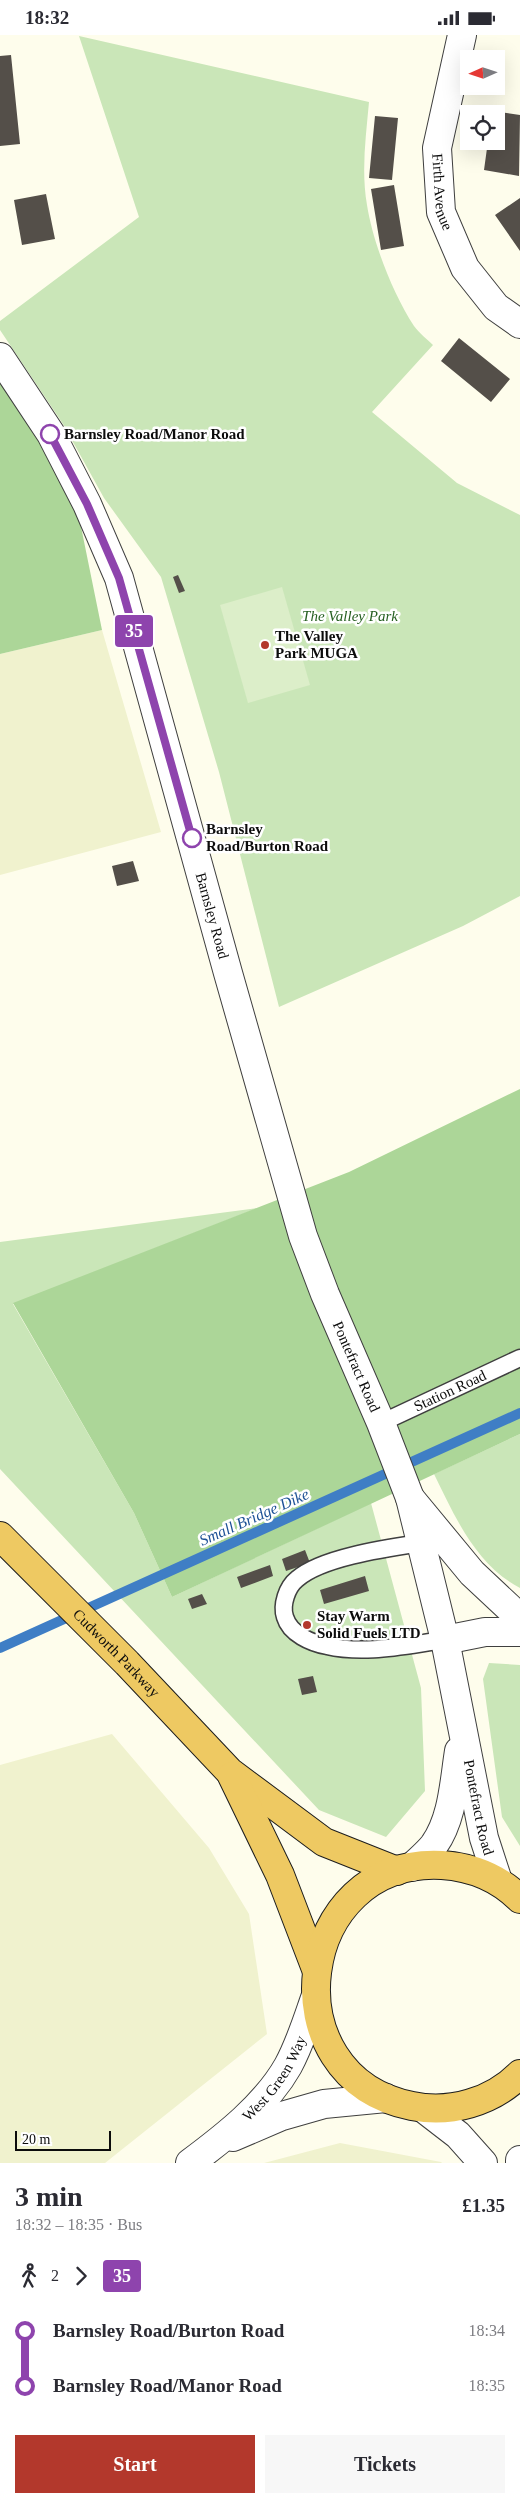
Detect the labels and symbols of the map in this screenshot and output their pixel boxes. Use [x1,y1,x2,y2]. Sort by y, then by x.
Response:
north arrow [460,50,505,95]
street label: Firth Avenue [429,153,456,233]
marker: Barnsley Road/Manor Road [40,424,60,444]
place label: Barnsley Road/Manor Road [64,426,245,442]
park label: The Valley Park [302,608,398,624]
line badge: 35 [112,615,156,647]
place label: The Valley Park MUGA [275,628,358,661]
marker: The Valley Park MUGA [259,639,271,651]
place label: Barnsley Road/Burton Road [206,821,329,854]
marker: Barnsley Road/Burton Road [182,828,202,848]
street label: Barnsley Road [193,871,232,961]
street label: Pontefract Road [330,1319,383,1415]
street label: Station Road [411,1367,489,1415]
water label: Small Bridge Dike [197,1485,312,1550]
street label: Cudworth Parkway [70,1606,163,1701]
place label: Stay Warm Solid Fuels LTD [317,1608,421,1641]
marker: Stay Warm Solid Fuels LTD [301,1619,313,1631]
street label: Pontefract Road [461,1758,497,1858]
street label: West Green Way [239,2033,309,2124]
scale bar [15,2128,111,2151]

